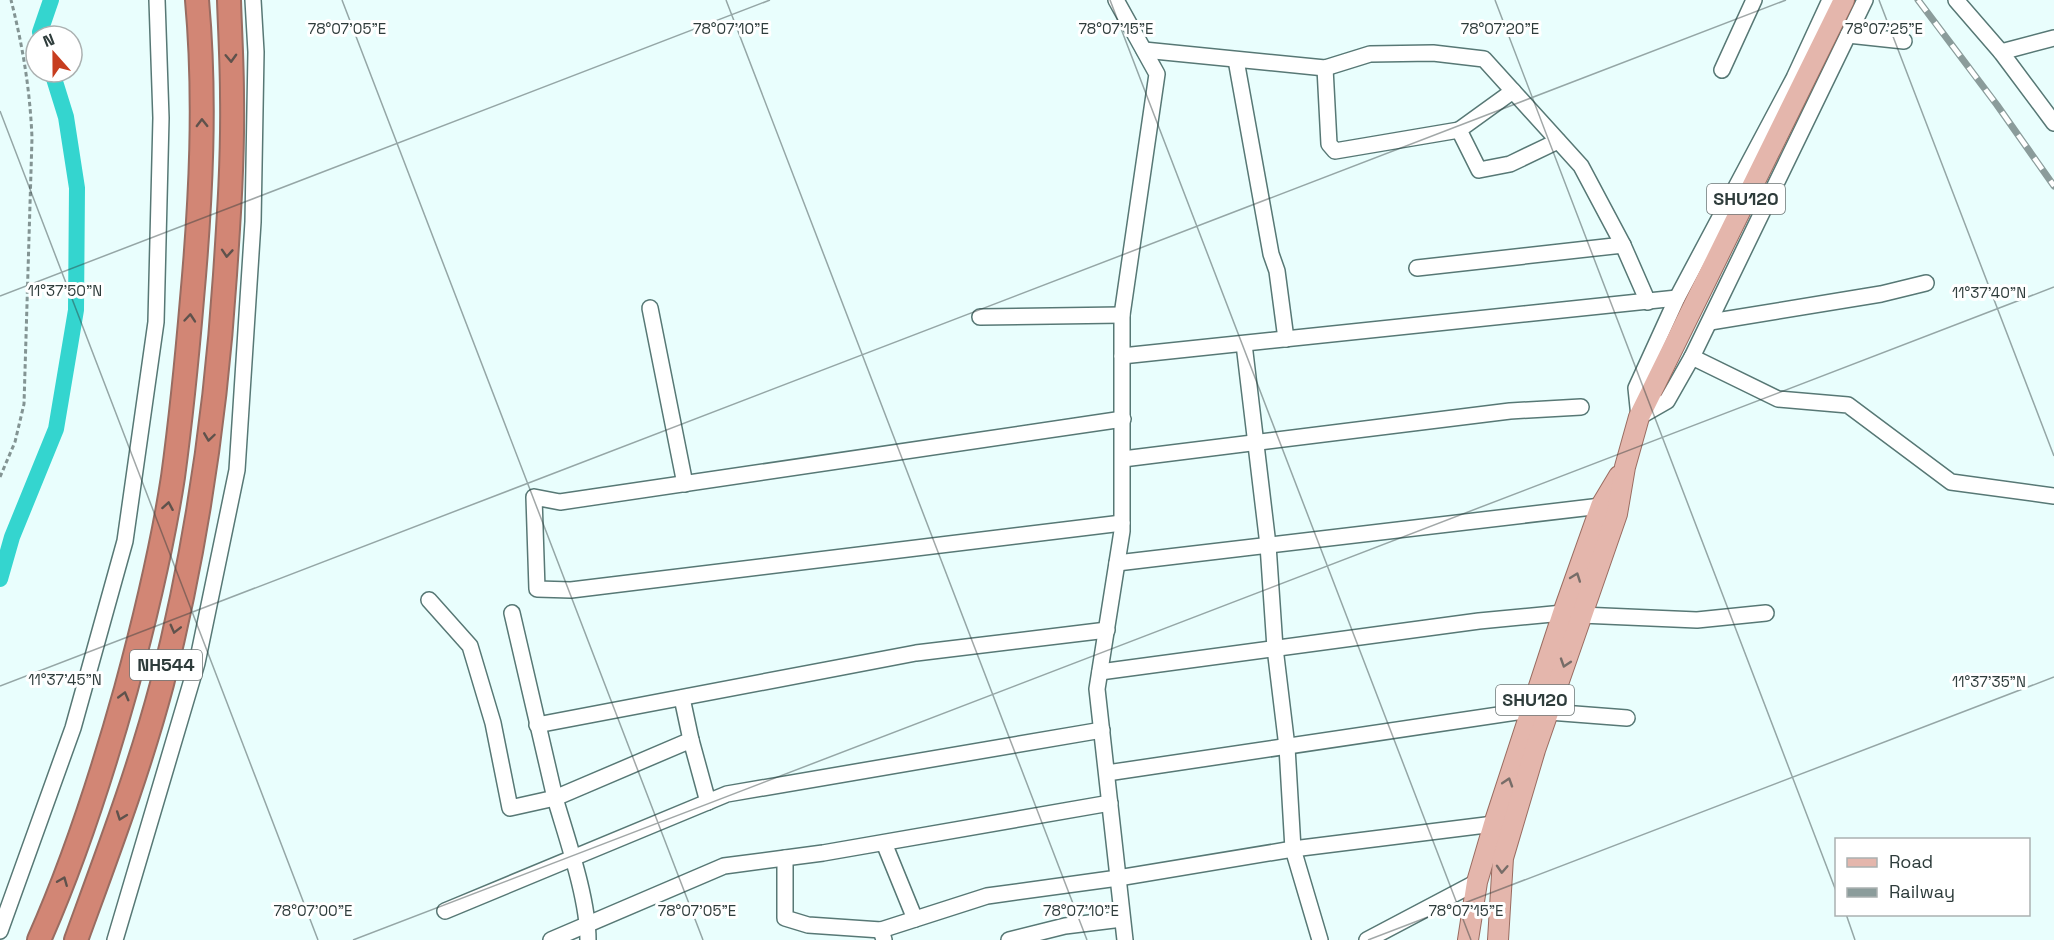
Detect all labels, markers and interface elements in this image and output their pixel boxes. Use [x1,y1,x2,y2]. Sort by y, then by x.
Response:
text: 78°07'05"E [308,19,386,38]
text: 78°07'10"E [693,19,769,38]
text: 78°07'15"E [1078,19,1154,38]
text: 78°07'20"E [1461,19,1539,38]
text: 78°07'25"E [1845,19,1923,38]
north arrow [24,24,84,84]
text: N [40,29,58,52]
one-way arrow [224,54,237,63]
one-way arrow [196,119,208,128]
road number: SHU120 [1707,184,1785,214]
one-way arrow [220,249,233,258]
text: 11°37'50"N [28,281,102,300]
text: 11°37'40"N [1952,283,2026,302]
one-way arrow [183,313,196,322]
one-way arrow [204,432,216,442]
one-way arrow [161,501,173,510]
one-way arrow [1568,572,1581,583]
one-way arrow [169,624,182,634]
road number: NH544 [130,650,202,680]
one-way arrow [1560,657,1573,668]
text: 11°37'45"N [28,670,102,689]
text: 11°37'35"N [1952,672,2026,691]
road number: SHU120 [1496,685,1574,715]
one-way arrow [117,691,129,702]
one-way arrow [1500,777,1513,788]
one-way arrow [116,810,129,821]
legend [1835,838,2030,916]
text: Road [1889,850,1933,873]
one-way arrow [1496,865,1509,874]
one-way arrow [56,876,68,887]
text: Railway [1889,880,1955,903]
text: 78°07'00"E [273,901,353,920]
text: 78°07'05"E [658,901,736,920]
text: 78°07'10"E [1043,901,1119,920]
text: 78°07'15"E [1428,901,1504,920]

